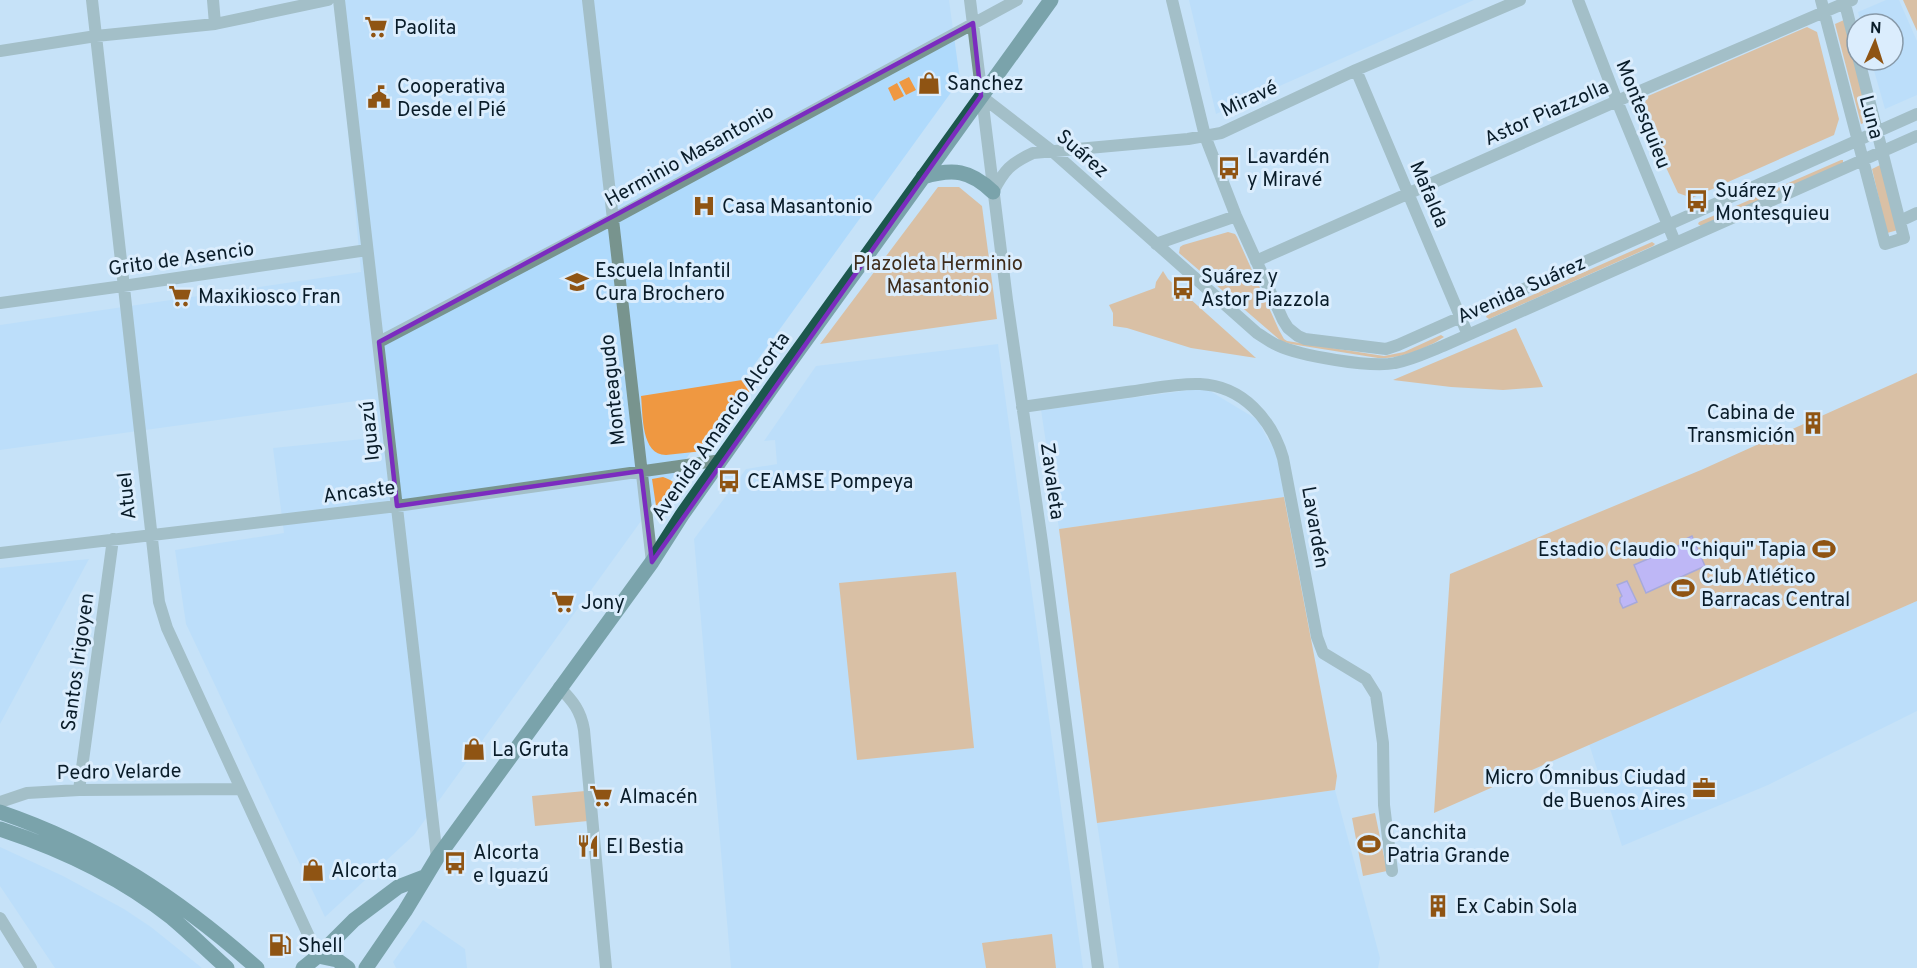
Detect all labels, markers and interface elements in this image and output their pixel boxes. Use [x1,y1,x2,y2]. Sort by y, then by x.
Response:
north arrow [1845,12,1905,72]
supermarket icon: Paolita [363,14,389,40]
place label: Paolita [394,16,456,42]
text: N [1869,19,1882,39]
street label: Montesquieu [1609,57,1676,173]
shop icon: Sanchez [916,70,942,96]
place label: Sanchez [947,72,1024,98]
place label: Cooperativa Desde el Pié [397,75,506,124]
street label: Miravé [1217,75,1282,124]
street label: Astor Piazzolla [1480,75,1613,153]
public building icon: Cooperativa Desde el Pié [366,84,392,110]
street label: Luna [1852,93,1888,142]
street label: Herminio Masantonio [601,99,779,214]
street label: Suárez [1050,124,1114,185]
place label: Lavardén y Miravé [1247,145,1330,194]
bus stop icon: Lavardén y Miravé [1216,155,1242,181]
street label: Mafalda [1402,157,1454,232]
place label: Suárez y Montesquieu [1715,179,1830,228]
bus stop icon: Suárez y Montesquieu [1684,188,1710,214]
hospital icon: Casa Masantonio [691,193,717,219]
place label: Casa Masantonio [722,195,873,221]
street label: Grito de Asencio [107,237,256,283]
street label: Avenida Suárez [1453,251,1590,331]
park label: Plazoleta Herminio Masantonio [853,252,1023,301]
place label: Escuela Infantil Cura Brochero [595,259,731,308]
place label: Suárez y Astor Piazzola [1201,265,1330,314]
school or university icon: Escuela Infantil Cura Brochero [564,269,590,295]
bus stop icon: Suárez y Astor Piazzola [1170,275,1196,301]
supermarket icon: Maxikiosco Fran [167,283,193,309]
place label: Maxikiosco Fran [198,285,341,311]
street label: Avenida Amancio Alcorta [647,328,797,527]
street label: Monteagudo [595,333,633,447]
street label: Iguazú [355,399,387,462]
place label: Cabina de Transmición [1687,401,1795,450]
building icon: Cabina de Transmición [1800,410,1826,436]
street label: Zavaleta [1033,441,1069,521]
bus stop icon: CEAMSE Pompeya [716,468,742,494]
place label: CEAMSE Pompeya [747,470,913,496]
street label: Atuel [113,471,143,521]
street label: Ancaste [322,476,397,510]
street label: Lavardén [1294,484,1334,570]
sports icon: Estadio Claudio "Chiqui" Tapia [1811,536,1837,562]
place label: Estadio Claudio "Chiqui" Tapia [1538,538,1806,564]
place label: Club Atlético Barracas Central [1701,565,1850,614]
sports icon: Club Atlético Barracas Central [1670,575,1696,601]
supermarket icon: Jony [550,589,576,615]
street label: Santos Irigoyen [56,591,102,733]
place label: Jony [581,591,625,617]
shop icon: La Gruta [461,736,487,762]
place label: La Gruta [492,738,569,764]
street label: Pedro Velarde [57,759,182,787]
place label: Micro Ómnibus Ciudad de Buenos Aires [1484,764,1686,815]
office icon: Micro Ómnibus Ciudad de Buenos Aires [1691,775,1717,801]
supermarket icon: Almacén [588,783,614,809]
place label: Almacén [619,785,698,811]
place label: Canchita Patria Grande [1387,821,1510,870]
sports icon: Canchita Patria Grande [1356,831,1382,857]
restaurant icon: El Bestia [575,833,601,859]
place label: El Bestia [606,835,684,861]
place label: Alcorta e Iguazú [473,841,549,890]
bus stop icon: Alcorta e Iguazú [442,850,468,876]
shop icon: Alcorta [300,857,326,883]
place label: Alcorta [331,859,397,885]
building icon: Ex Cabin Sola [1425,893,1451,919]
place label: Ex Cabin Sola [1456,895,1577,921]
fuel station icon: Shell [267,932,293,958]
place label: Shell [298,934,343,960]

